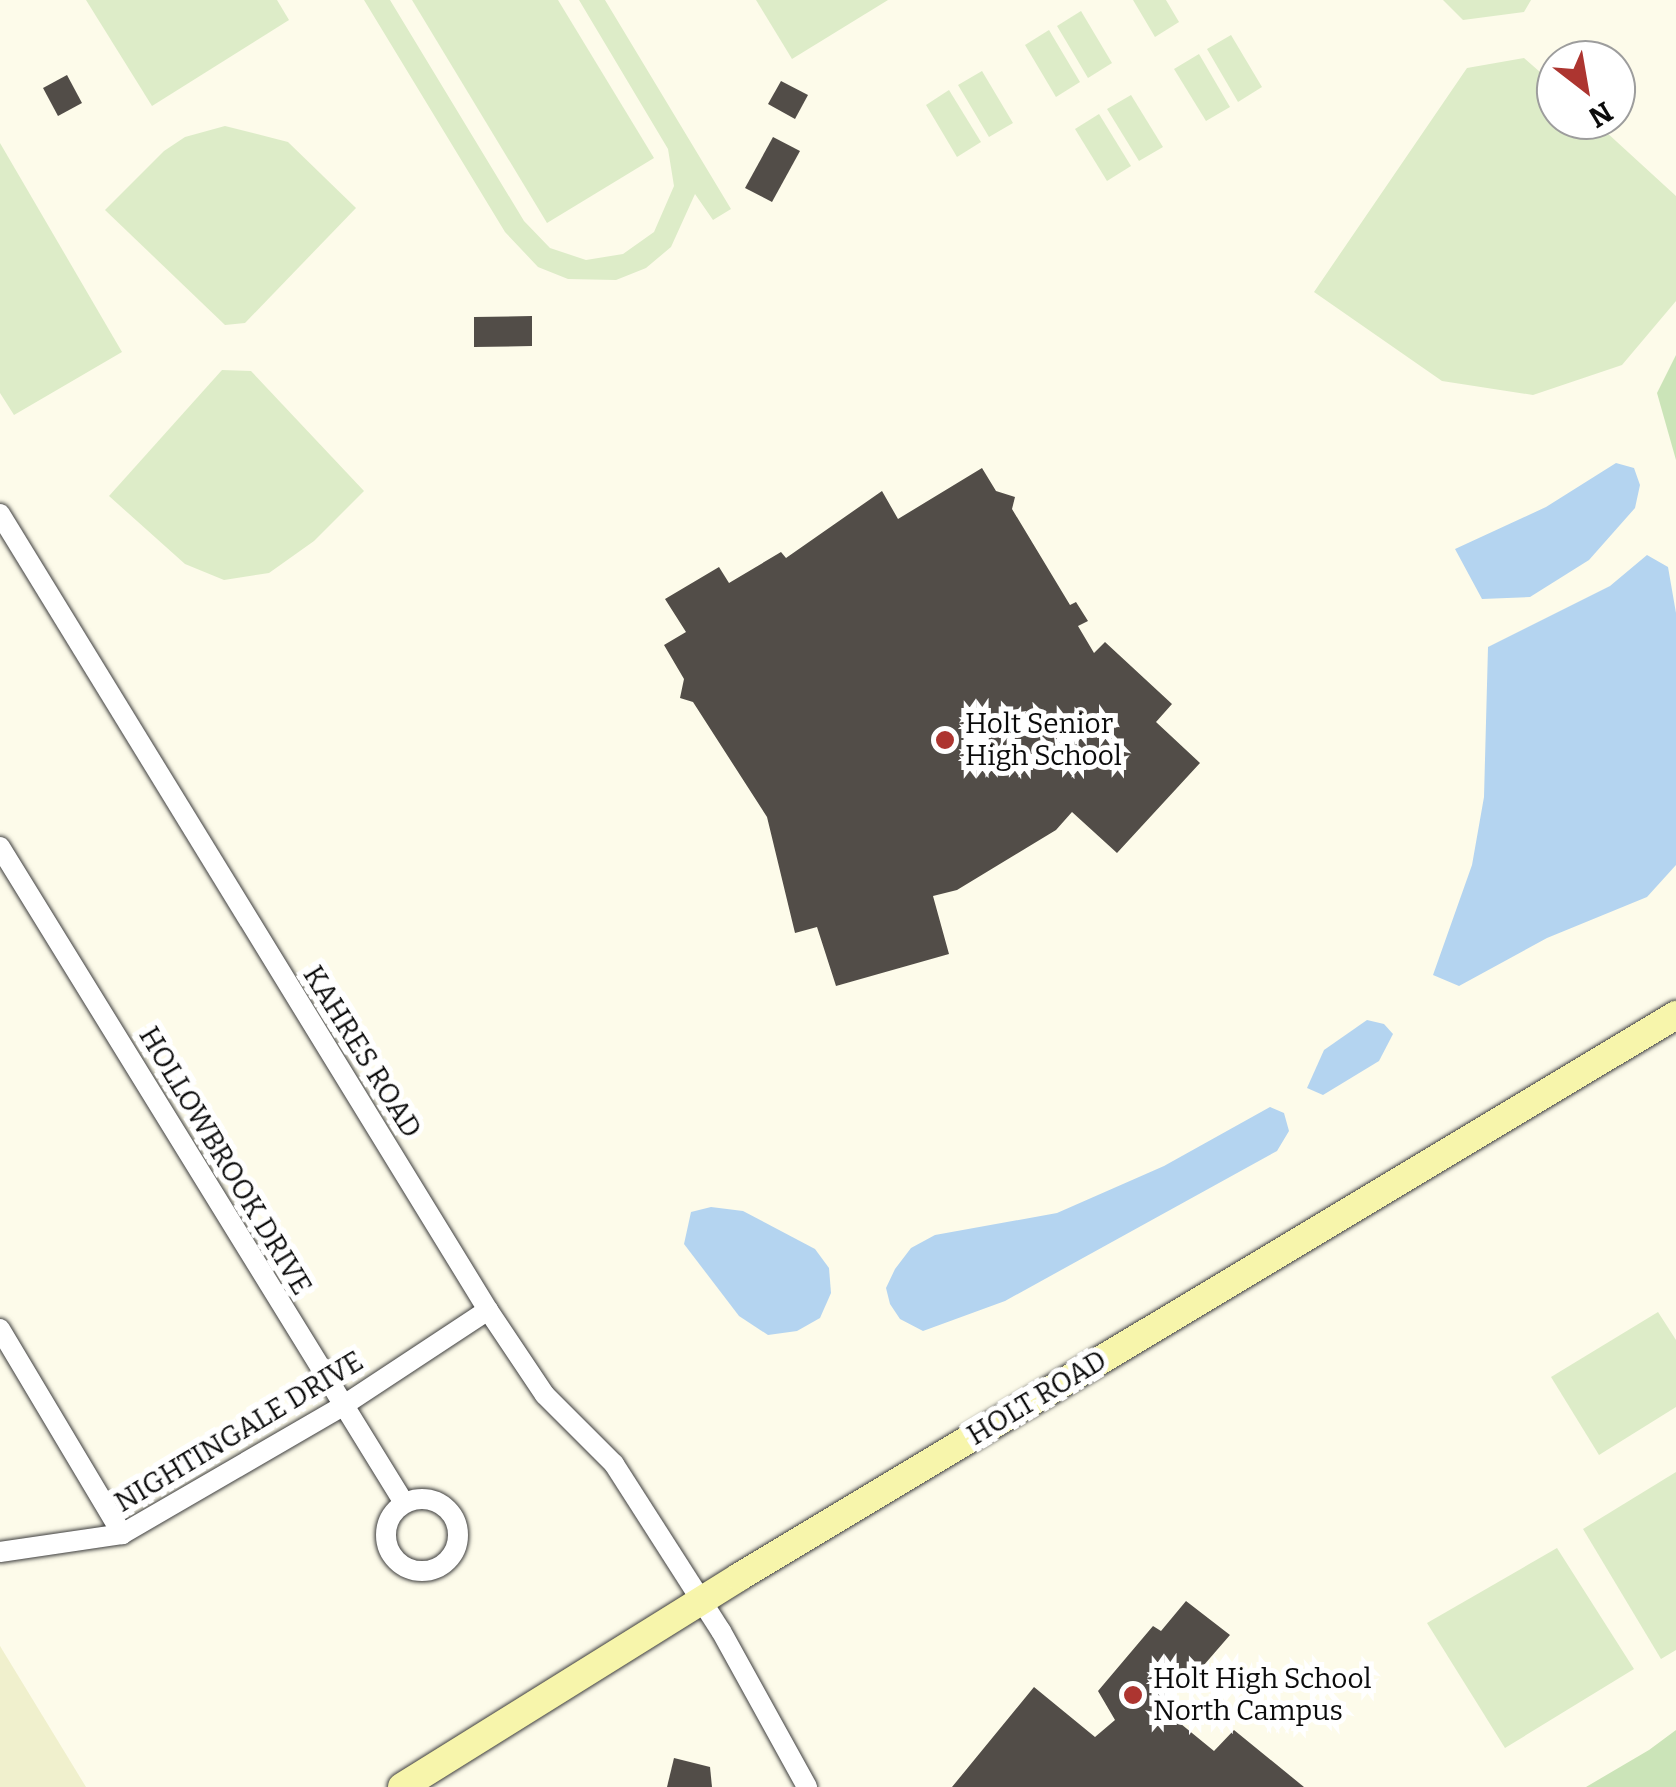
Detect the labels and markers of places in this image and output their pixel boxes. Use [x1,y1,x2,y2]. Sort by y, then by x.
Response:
place label: Holt Senior High School [965,707,1122,773]
marker: Holt Senior High School [934,729,956,751]
place label: Holt High School North Campus [1153,1662,1372,1728]
marker: Holt High School North Campus [1122,1684,1144,1706]

